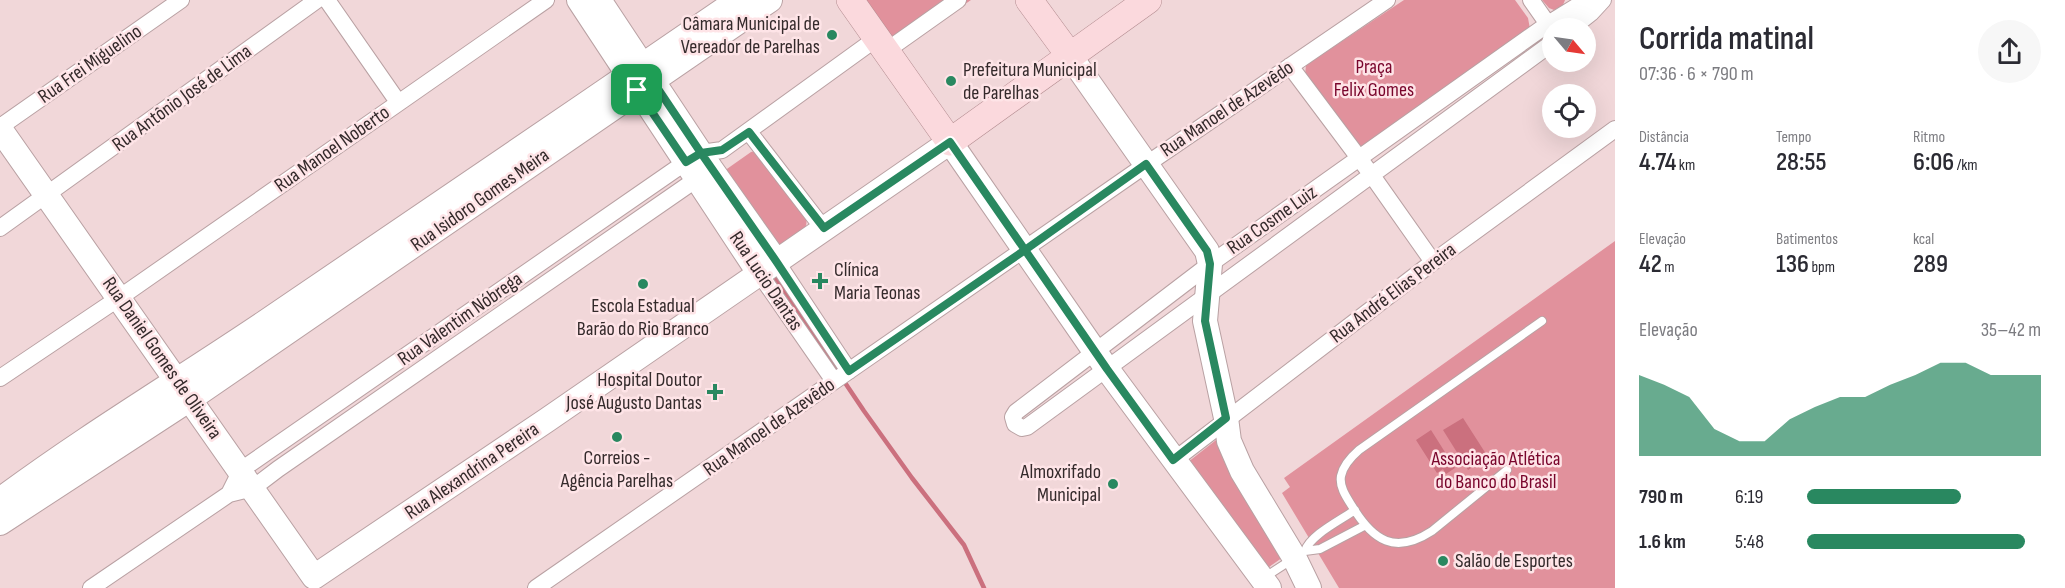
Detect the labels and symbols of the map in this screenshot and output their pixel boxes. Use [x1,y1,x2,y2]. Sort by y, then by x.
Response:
place label: Câmara Municipal de Vereador de Parelhas [681,12,820,59]
north arrow [1542,18,1596,72]
street label: Rua Frei Miguelino [34,19,146,109]
marker: Câmara Municipal de Vereador de Parelhas [825,28,839,42]
street label: Rua Antônio José de Lima [108,39,256,157]
park label: Praça Felix Gomes [1334,55,1414,102]
street label: Rua Manoel de Azevêdo [1156,56,1298,162]
place label: Prefeitura Municipal de Parelhas [963,58,1097,105]
pin [611,64,662,115]
marker: Prefeitura Municipal de Parelhas [944,74,958,88]
street label: Rua Manoel Noberto [270,100,394,198]
street label: Rua Isidoro Gomes Meira [406,143,554,257]
street label: Rua Cosme Luiz [1222,180,1322,260]
street label: Rua Lucio Dantas [724,227,808,335]
street label: Rua André Elias Pereira [1325,238,1461,348]
place label: Clínica Maria Teonas [834,258,921,305]
street label: Rua Valentim Nóbrega [393,267,527,371]
street label: Rua Daniel Gomes de Oliveira [97,272,227,444]
marker: Clínica Maria Teonas [811,272,829,290]
marker: Escola Estadual Barão do Rio Branco [636,277,650,291]
place label: Escola Estadual Barão do Rio Branco [577,294,709,341]
place label: Hospital Doutor José Augusto Dantas [565,368,702,415]
street label: Rua Manoel de Azevêdo [699,373,839,481]
marker: Hospital Doutor José Augusto Dantas [706,383,724,401]
street label: Rua Alexandrina Pereira [400,417,544,525]
marker: Correios - Agência Parelhas [610,430,624,444]
place label: Correios - Agência Parelhas [560,446,673,493]
park label: Associação Atlética do Banco do Brasil [1430,447,1561,494]
place label: Almoxrifado Municipal [1020,460,1101,507]
marker: Almoxrifado Municipal [1106,477,1120,491]
place label: Salão de Esportes [1455,549,1573,573]
marker: Salão de Esportes [1436,554,1450,568]

